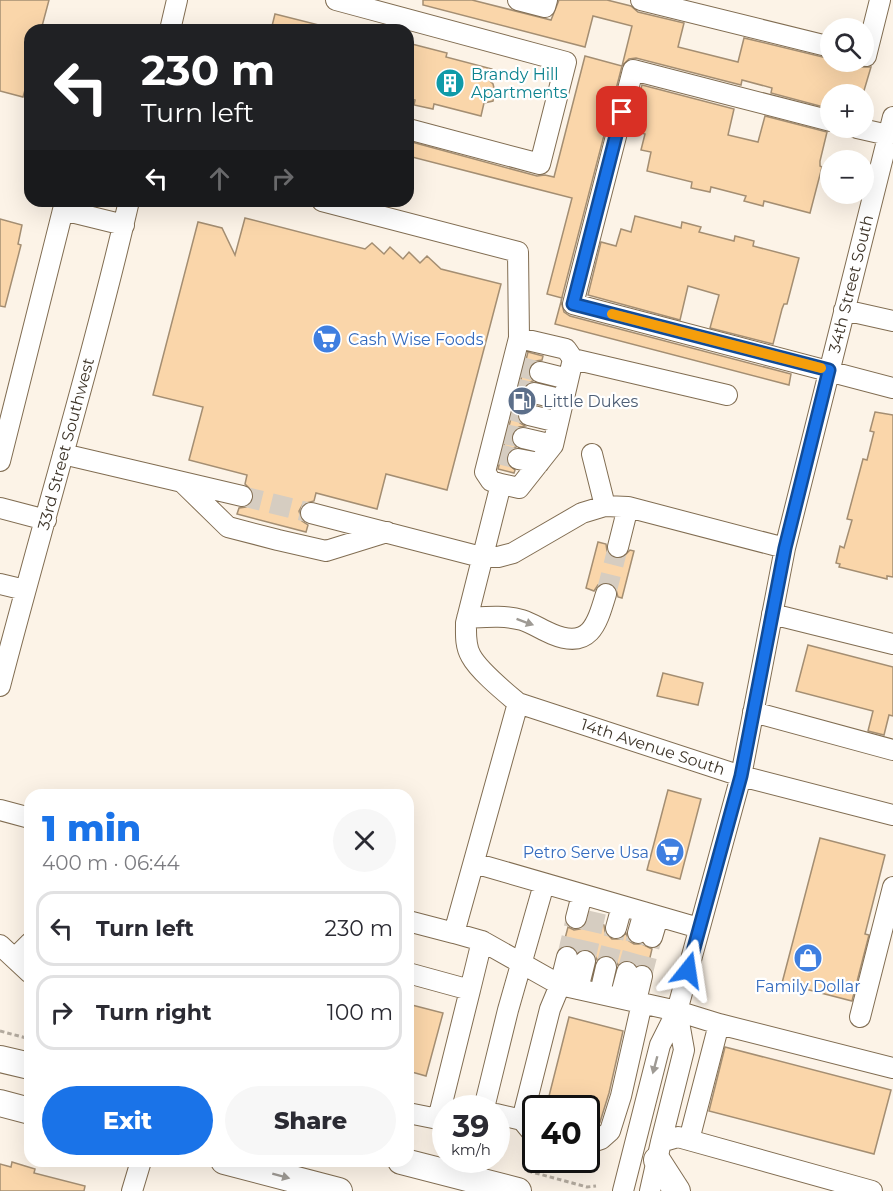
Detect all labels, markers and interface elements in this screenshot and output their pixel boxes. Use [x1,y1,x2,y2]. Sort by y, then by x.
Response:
map controls [820,18,874,204]
button: search [820,18,874,72]
text: 230 m [141,44,275,96]
icon: left [42,48,120,126]
place label: Brandy Hill Apartments [471,65,568,102]
building icon: Brandy Hill Apartments [434,67,466,99]
button: + [820,84,874,138]
pin [596,86,647,137]
icon: arrive [605,95,638,128]
text: Turn left [141,96,254,129]
button: − [820,150,874,204]
icon: left [140,162,173,195]
icon: ahead [203,162,236,195]
icon: right [266,162,299,195]
street label: 34th Street South [825,213,877,355]
supermarket icon: Cash Wise Foods [311,323,343,355]
place label: Cash Wise Foods [348,330,484,349]
street label: 33rd Street Southwest [34,355,98,532]
fuel station icon: Little Dukes [506,385,538,417]
place label: Little Dukes [543,392,638,411]
one-way arrow [516,618,534,628]
street label: 14th Avenue South [579,715,727,779]
text: 1 min [42,806,141,850]
button: close [333,809,396,872]
supermarket icon: Petro Serve Usa [654,836,686,868]
place label: Petro Serve Usa [523,843,649,862]
text: 400 m · 06:44 [42,851,180,875]
icon: left [45,912,78,945]
text: Turn left [96,915,194,942]
text: 230 m [324,915,393,942]
position arrow [656,938,720,1002]
shop icon: Family Dollar [792,942,824,974]
place label: Family Dollar [755,977,861,996]
icon: right [45,996,78,1029]
text: Turn right [96,999,211,1026]
text: 100 m [327,999,393,1026]
one-way arrow [650,1056,659,1074]
button: Exit [42,1086,213,1155]
button: Share [225,1086,396,1155]
speed limit sign: 40 [522,1095,600,1173]
text: 39 [453,1108,489,1145]
text: km/h [451,1140,491,1159]
one-way arrow [272,1172,290,1181]

